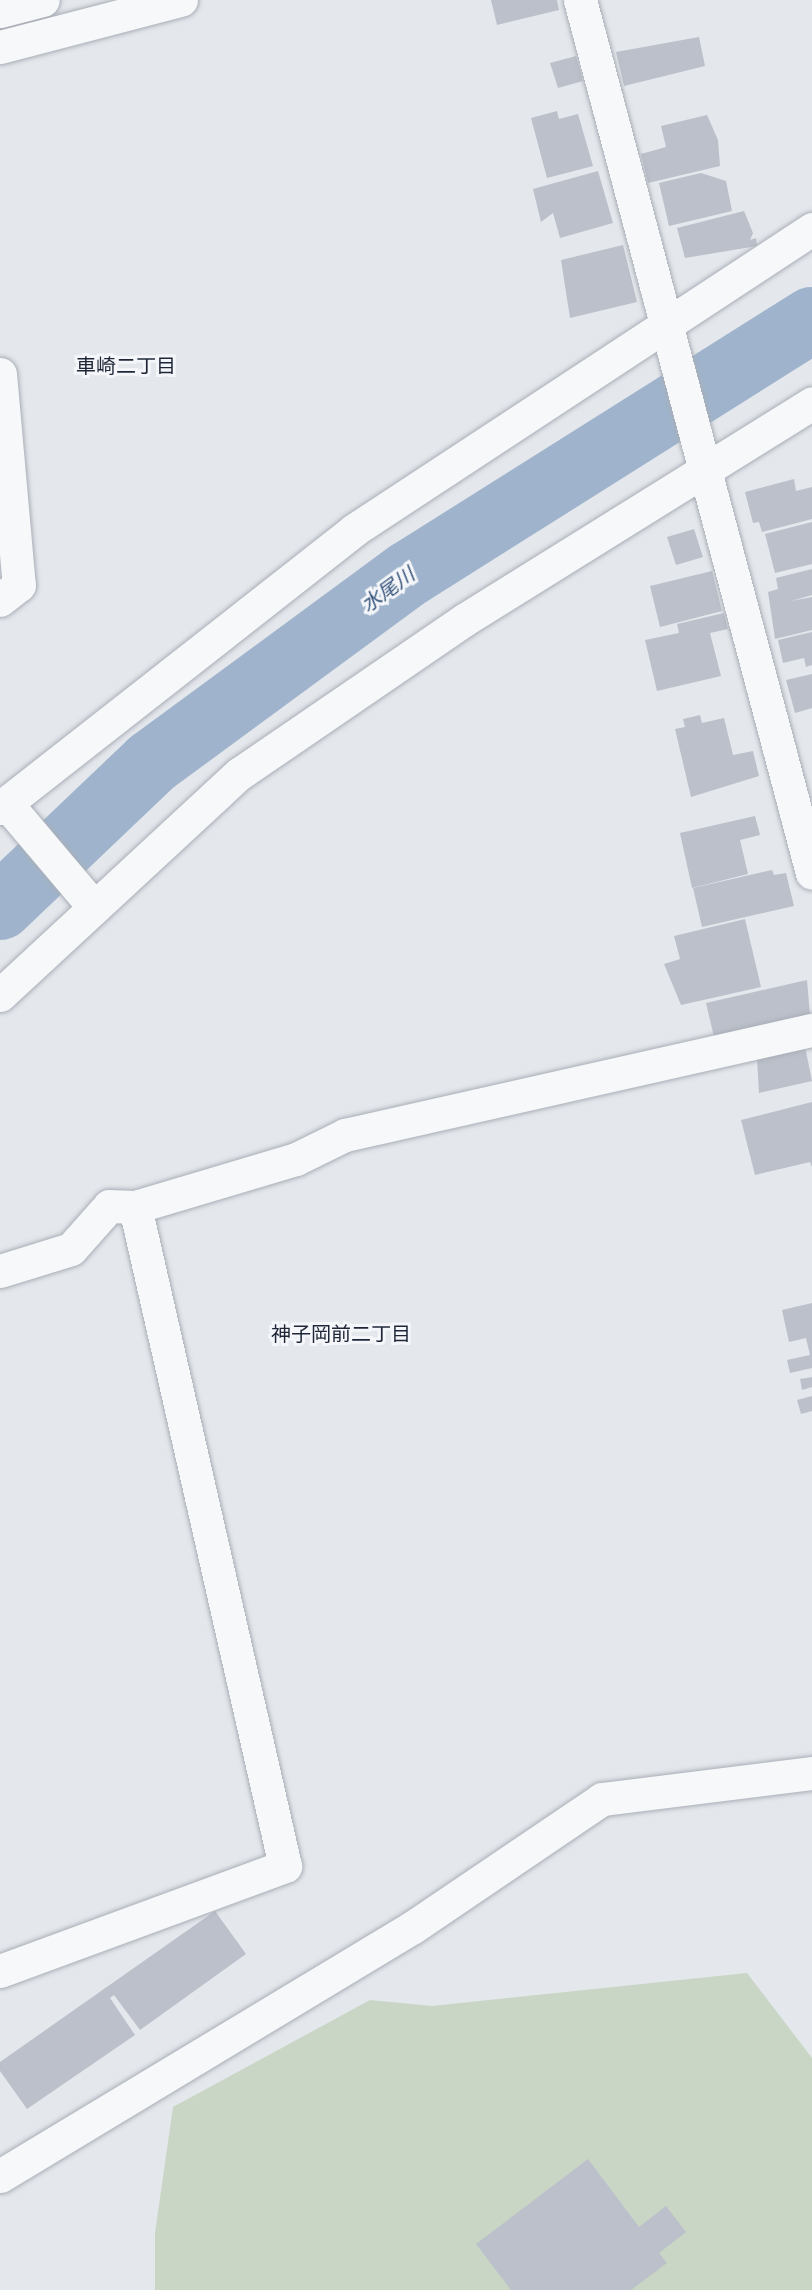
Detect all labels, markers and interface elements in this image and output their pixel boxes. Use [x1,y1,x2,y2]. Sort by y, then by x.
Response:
district label: 車崎二丁目 [76,354,176,378]
water label: 水尾川 [357,563,419,617]
district label: 神子岡前二丁目 [271,1322,411,1346]

